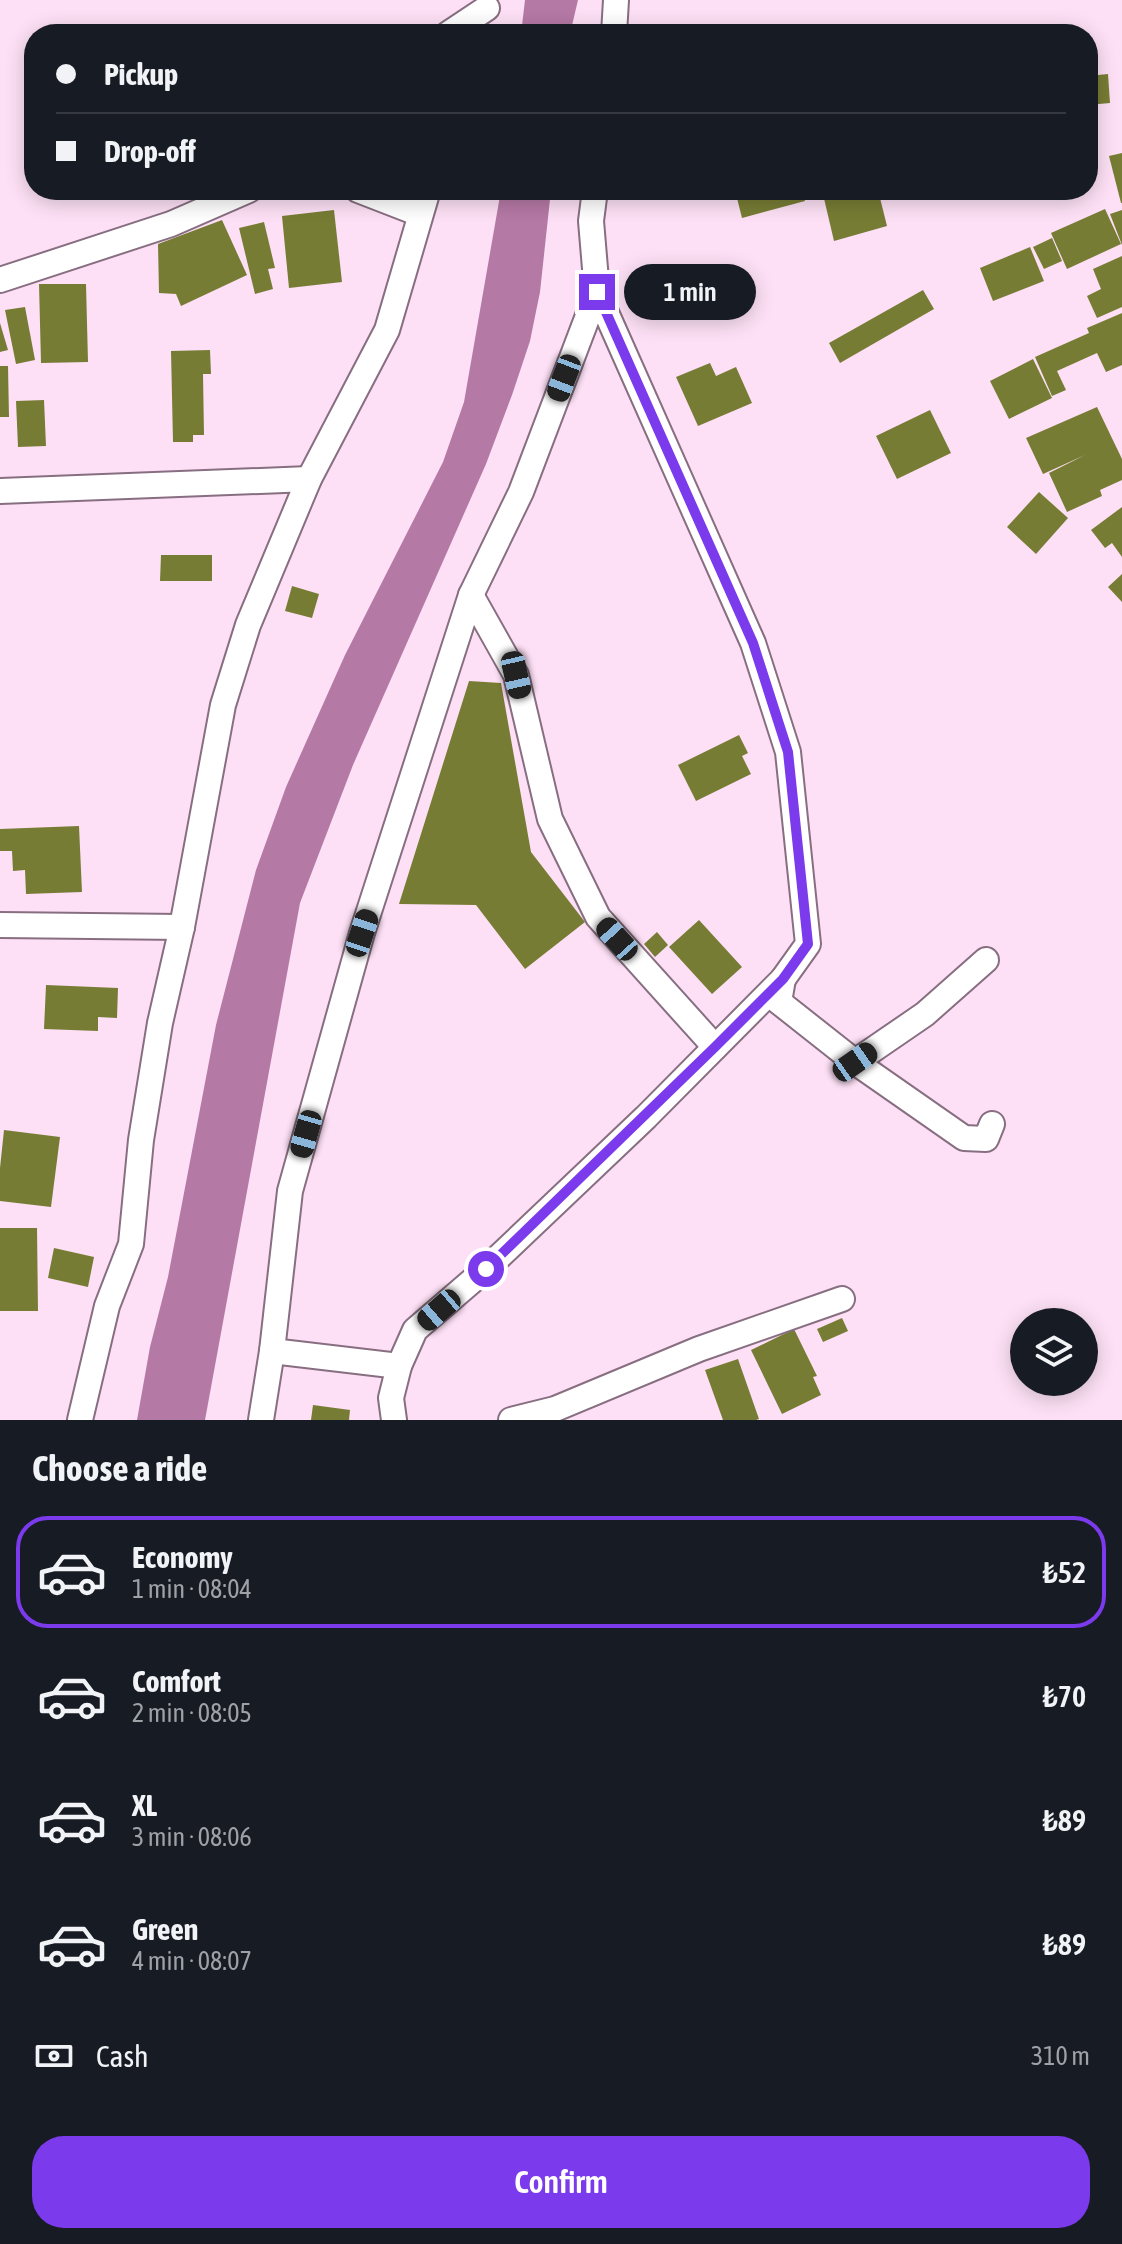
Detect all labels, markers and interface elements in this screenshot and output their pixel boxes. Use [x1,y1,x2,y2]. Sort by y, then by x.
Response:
text: Pickup [104,57,178,91]
text: Drop-off [104,134,196,168]
callout: 1 min [625,264,757,320]
route end [579,274,615,310]
text: 1 min [663,277,717,307]
car [544,351,584,405]
car [499,649,533,701]
car [343,906,381,960]
car [592,913,642,965]
car [828,1038,882,1086]
car [288,1108,324,1160]
route start [468,1251,504,1287]
car [413,1285,465,1335]
map controls [1010,1308,1098,1396]
button: layers [1010,1308,1098,1396]
text: Choose a ride [32,1447,207,1489]
icon: car [36,1536,108,1608]
text: Economy [132,1540,233,1574]
text: ₺52 [1043,1555,1086,1589]
text: 1 min · 08:04 [132,1574,252,1604]
icon: car [36,1660,108,1732]
text: Comfort [132,1664,221,1698]
text: ₺70 [1043,1679,1086,1713]
text: 2 min · 08:05 [132,1698,252,1728]
icon: car [36,1784,108,1856]
text: XL [132,1788,157,1822]
text: ₺89 [1043,1803,1086,1837]
text: 3 min · 08:06 [132,1822,252,1852]
icon: car [36,1908,108,1980]
text: Green [132,1912,198,1946]
text: ₺89 [1043,1927,1086,1961]
text: 4 min · 08:07 [132,1946,252,1976]
icon: cash [32,2034,76,2078]
text: Cash [96,2039,149,2073]
text: 310 m [1031,2041,1090,2071]
button: Confirm [32,2136,1090,2228]

